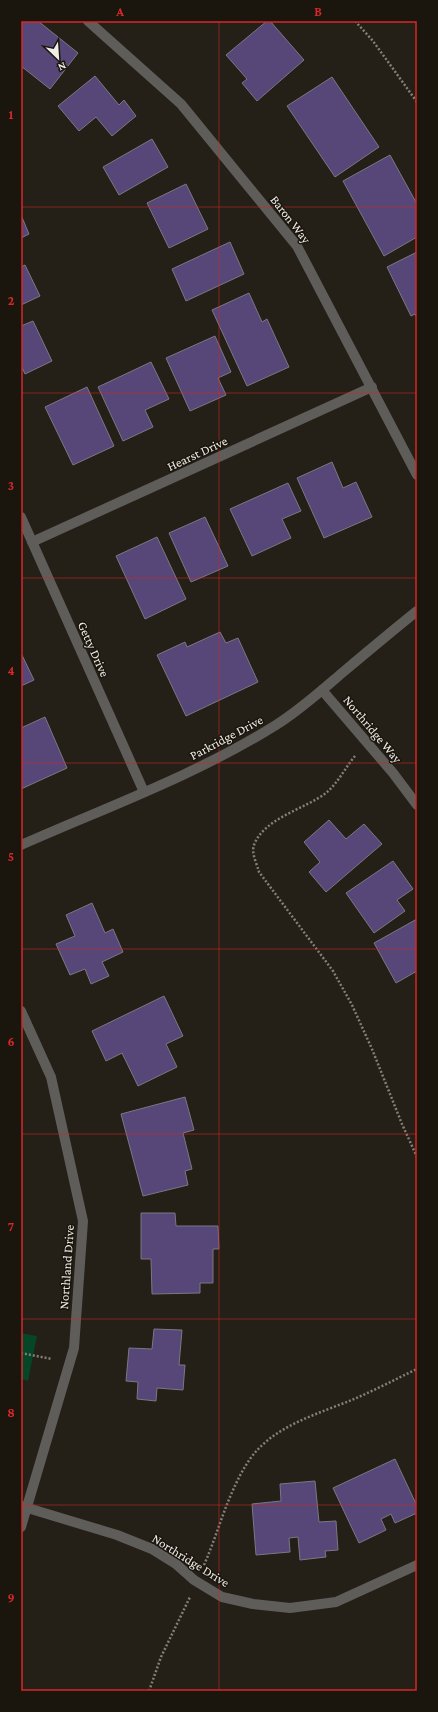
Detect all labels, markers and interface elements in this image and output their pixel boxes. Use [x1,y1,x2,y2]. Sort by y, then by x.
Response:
text: A [115,4,124,19]
text: B [314,4,322,19]
north arrow [38,38,78,78]
text: N [56,60,68,74]
text: 1 [9,107,14,122]
street label: Baron Way [267,192,315,247]
text: 2 [8,293,15,308]
street label: Hearst Drive [165,433,230,474]
text: 3 [8,478,14,493]
street label: Getty Drive [75,619,113,680]
text: 4 [7,663,15,678]
street label: Northridge Way [340,693,406,767]
street label: Parkridge Drive [187,712,266,763]
text: 5 [8,849,14,864]
text: 6 [7,1034,15,1049]
text: 7 [8,1219,14,1234]
street label: Northland Drive [56,1224,77,1310]
text: 8 [7,1405,15,1420]
street label: Northridge Drive [149,1531,232,1590]
text: 9 [7,1590,15,1605]

